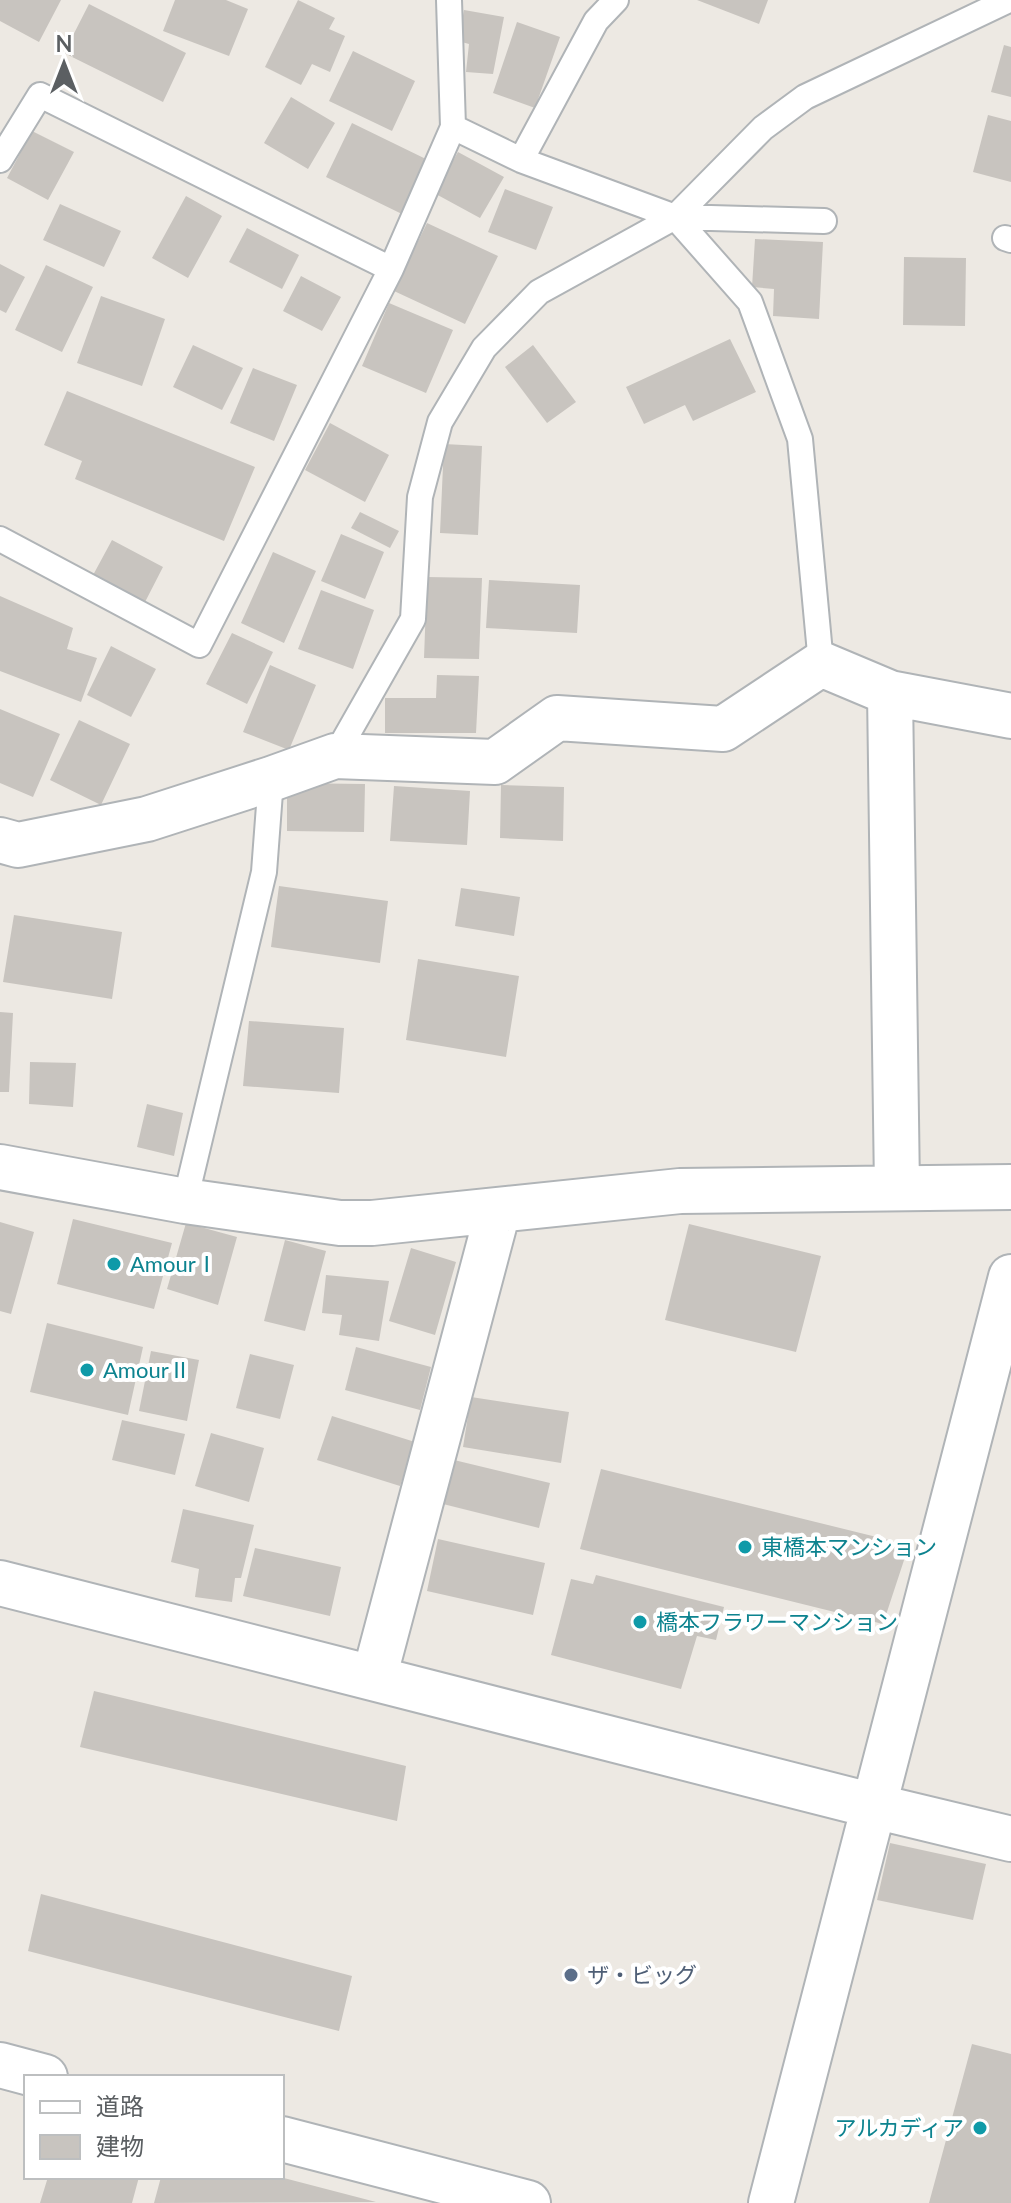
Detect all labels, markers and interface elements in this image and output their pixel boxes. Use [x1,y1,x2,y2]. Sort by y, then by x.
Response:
north arrow [24,24,104,104]
text: N [56,30,72,57]
place label: AmourⅠ [130,1250,218,1277]
marker: AmourⅠ [105,1255,123,1273]
place label: AmourⅡ [103,1356,191,1383]
marker: AmourⅡ [78,1361,96,1379]
place label: 東橋本マンション [761,1533,937,1560]
marker: 東橋本マンション [736,1538,754,1556]
place label: 橋本フラワーマンション [656,1608,898,1635]
marker: 橋本フラワーマンション [631,1613,649,1631]
place label: ザ・ビッグ [587,1961,697,1988]
marker: ザ・ビッグ [562,1966,580,1984]
legend [24,2075,284,2179]
text: 道路 [96,2091,144,2120]
place label: アルカディア [834,2114,964,2141]
marker: アルカディア [971,2119,989,2137]
text: 建物 [96,2131,144,2160]

